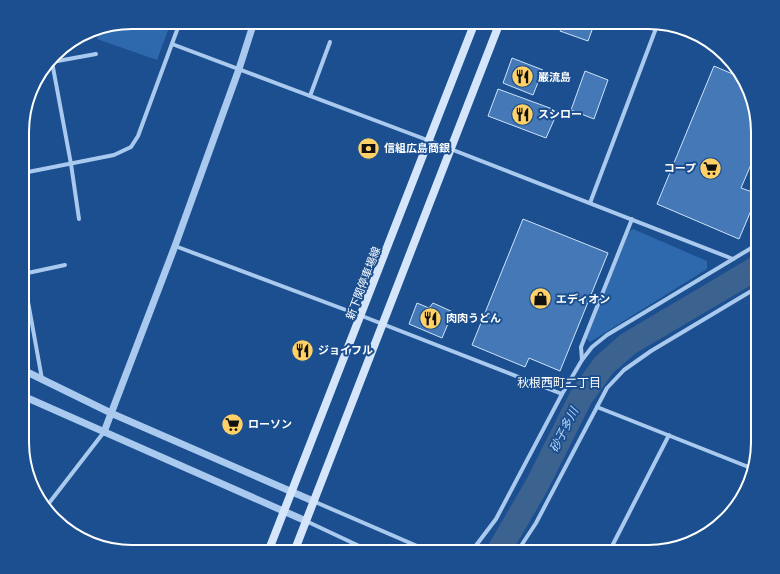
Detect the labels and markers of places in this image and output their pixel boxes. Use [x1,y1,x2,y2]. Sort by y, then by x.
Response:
restaurant icon: 巌流島 [510,64,536,90]
place label: 巌流島 [538,71,571,84]
restaurant icon: スシロー [510,101,536,127]
place label: スシロー [538,108,582,121]
bank icon: 信組広島商銀 [355,135,381,161]
place label: 信組広島商銀 [384,142,450,155]
supermarket icon: コープ [698,155,724,181]
place label: コープ [664,162,696,175]
shop icon: エディオン [527,286,553,312]
place label: エディオン [556,293,610,306]
restaurant icon: 肉肉うどん [418,305,444,331]
place label: 肉肉うどん [446,312,501,325]
restaurant icon: ジョイフル [290,337,316,363]
place label: ジョイフル [318,344,373,357]
supermarket icon: ローソン [220,411,246,437]
place label: ローソン [248,418,292,431]

